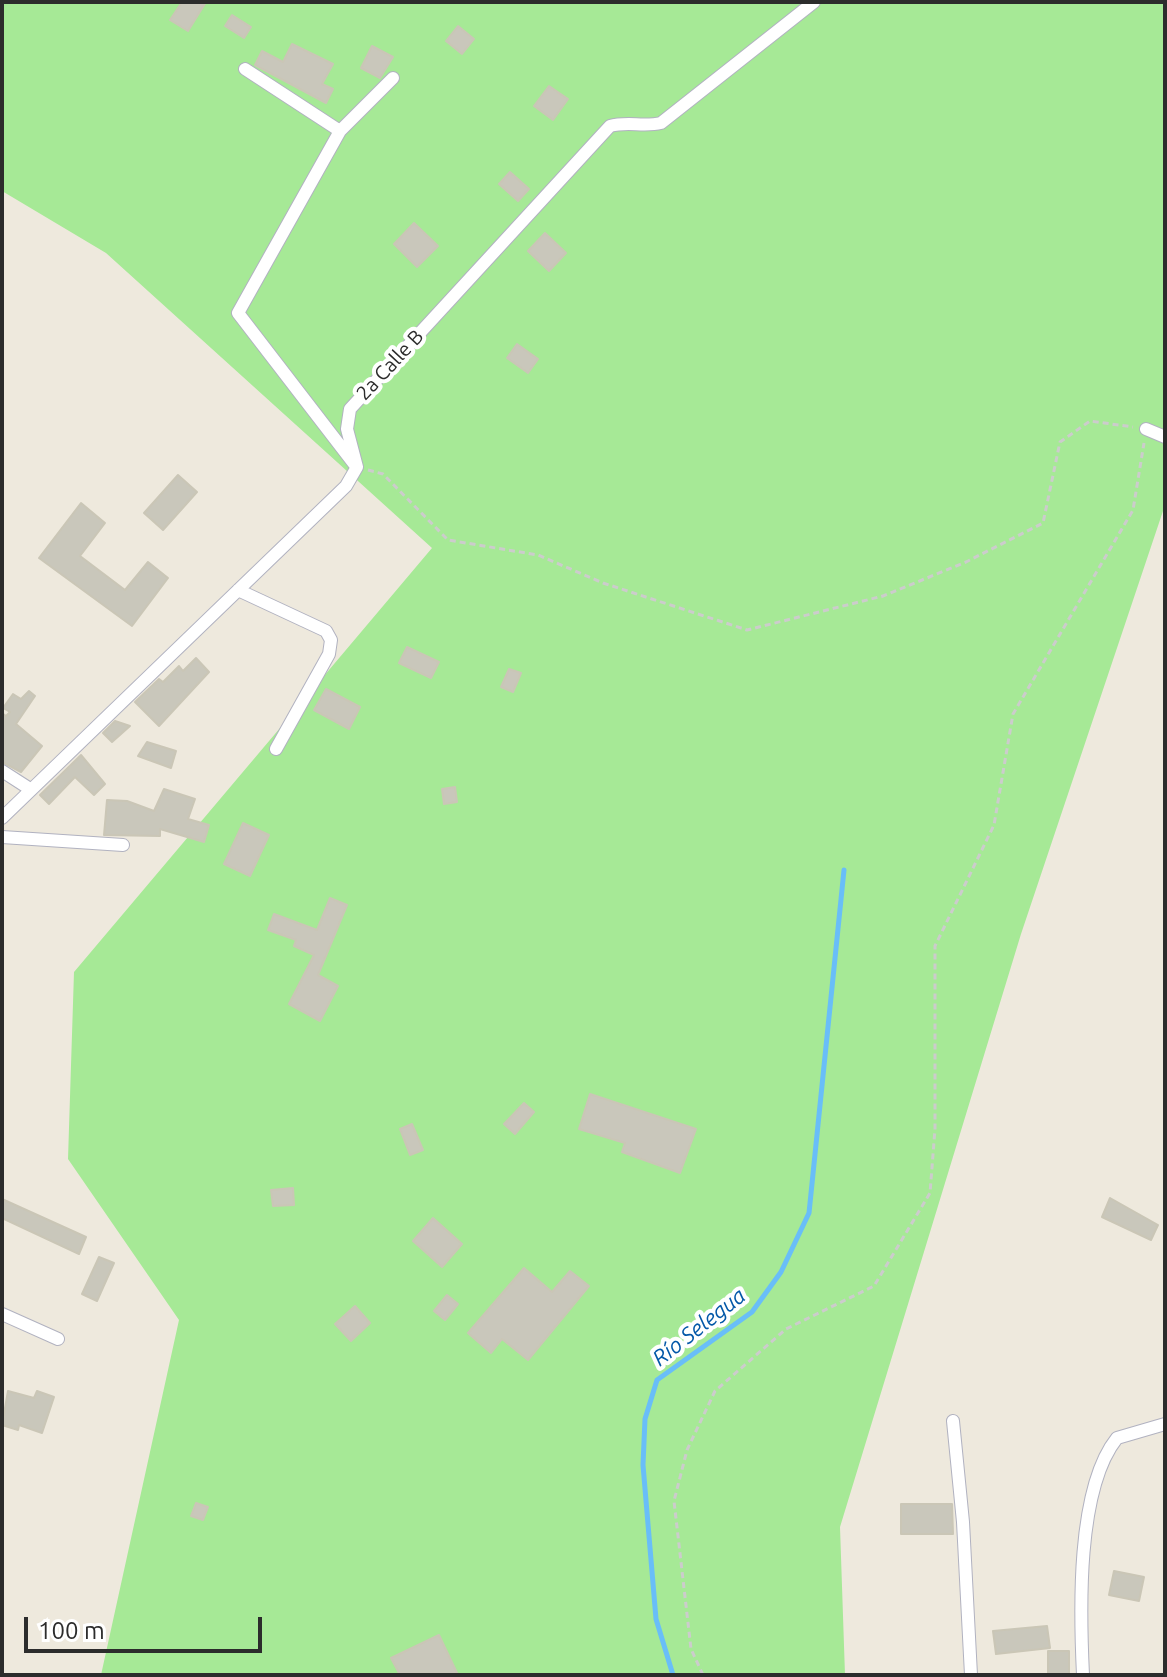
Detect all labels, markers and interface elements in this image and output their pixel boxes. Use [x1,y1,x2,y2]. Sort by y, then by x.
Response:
street label: 2a Calle B [351,325,429,405]
water label: Río Selegua [647,1282,751,1372]
scale bar [28,1601,266,1651]
text: 100 m [38,1617,105,1644]

